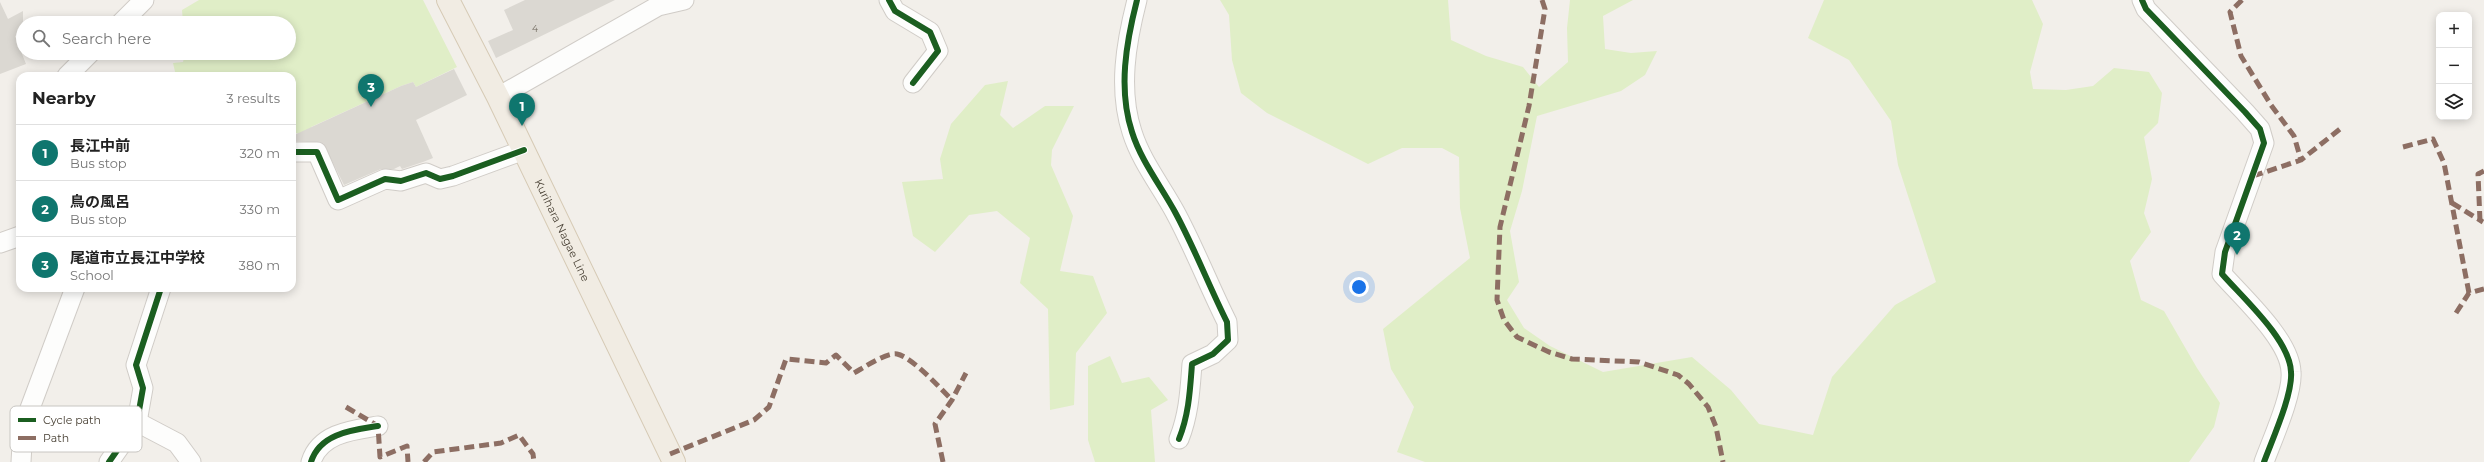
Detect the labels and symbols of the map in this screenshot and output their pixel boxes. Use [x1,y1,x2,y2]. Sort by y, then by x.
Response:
house number: 4 [532,23,538,34]
pin: 3 [358,74,384,107]
pin: 1 [509,93,535,126]
street label: Kurihara Nagae Line [532,177,593,284]
pin: 2 [2224,222,2250,255]
your location [1349,277,1369,297]
legend [10,406,142,452]
text: Cycle path [43,413,101,427]
text: Path [43,431,69,445]

